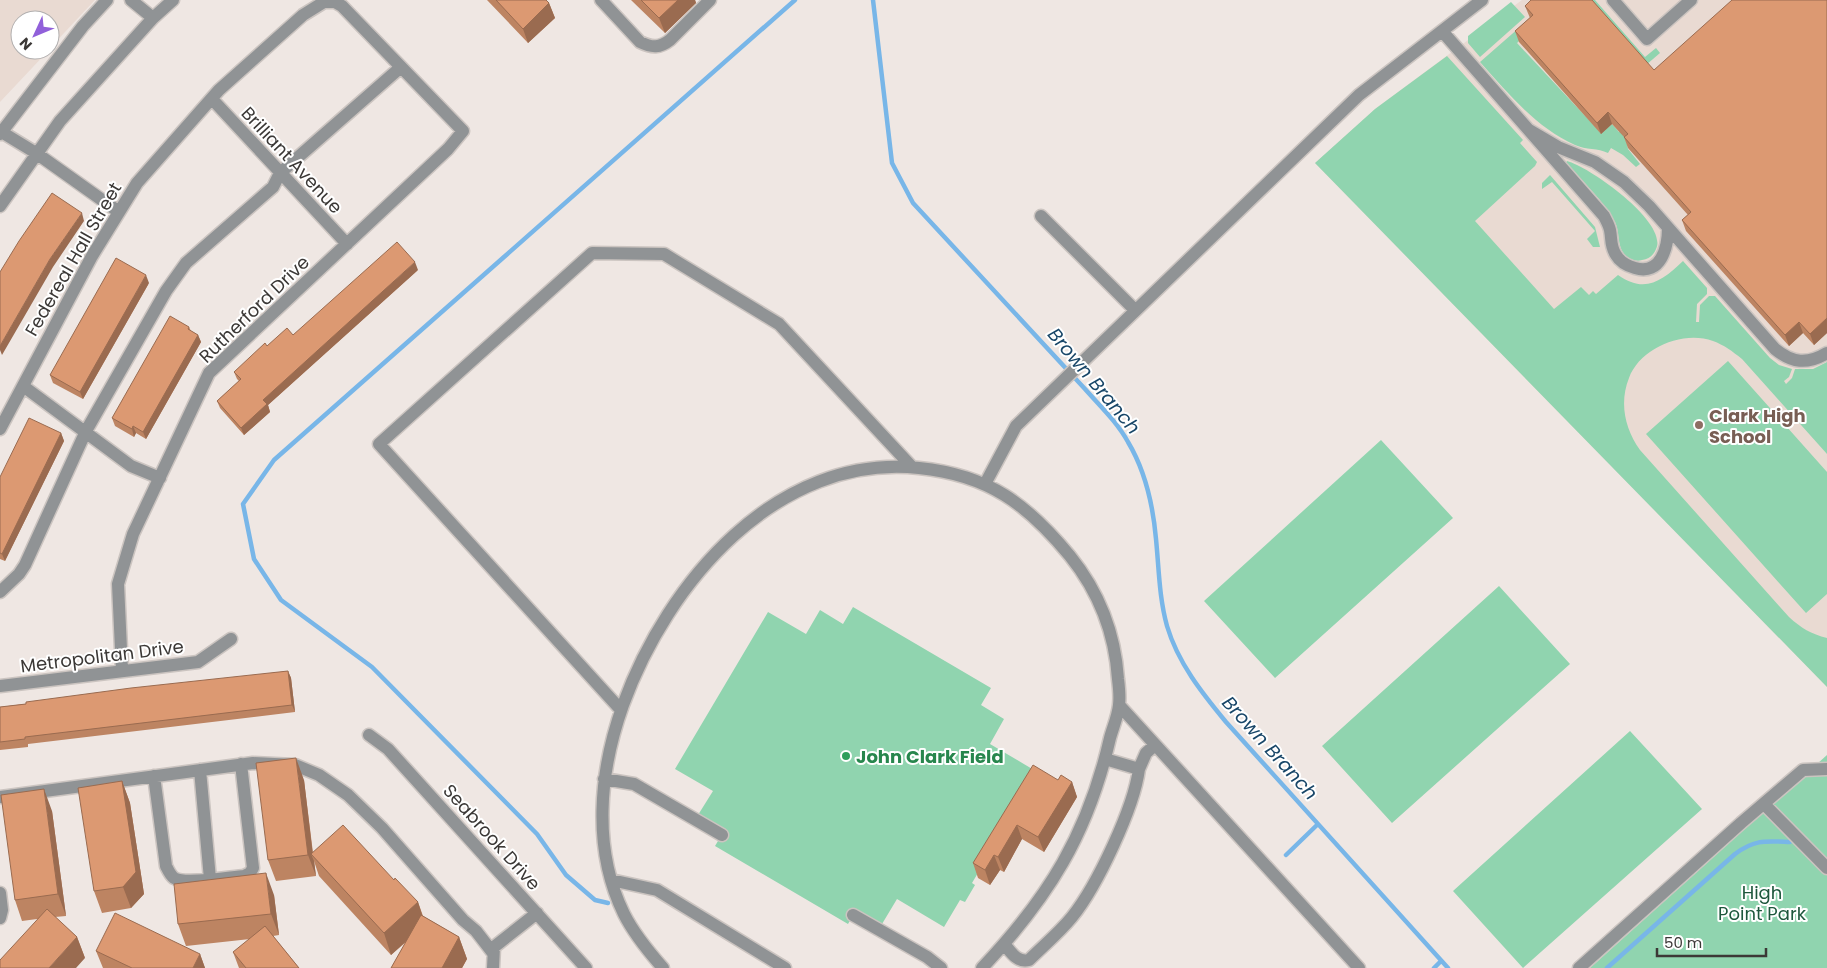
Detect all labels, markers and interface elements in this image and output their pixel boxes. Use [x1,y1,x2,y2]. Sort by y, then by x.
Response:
north arrow [10,10,60,60]
text: N [15,33,36,55]
street label: Brilliant Avenue [236,101,348,219]
street label: Federeal Hall Street [19,177,127,341]
street label: Rutherford Drive [193,250,315,368]
water label: Brown Branch [1041,322,1147,440]
place label: Clark High School [1709,403,1806,449]
marker: Clark High School [1693,419,1705,431]
street label: Metropolitan Drive [19,634,185,678]
water label: Brown Branch [1216,690,1324,806]
place label: John Clark Field [856,744,1004,769]
marker: John Clark Field [840,750,852,762]
street label: Seabrook Drive [438,778,546,896]
park label: High Point Park [1718,880,1807,926]
scale bar [1657,926,1766,958]
text: 50 m [1664,932,1702,953]

